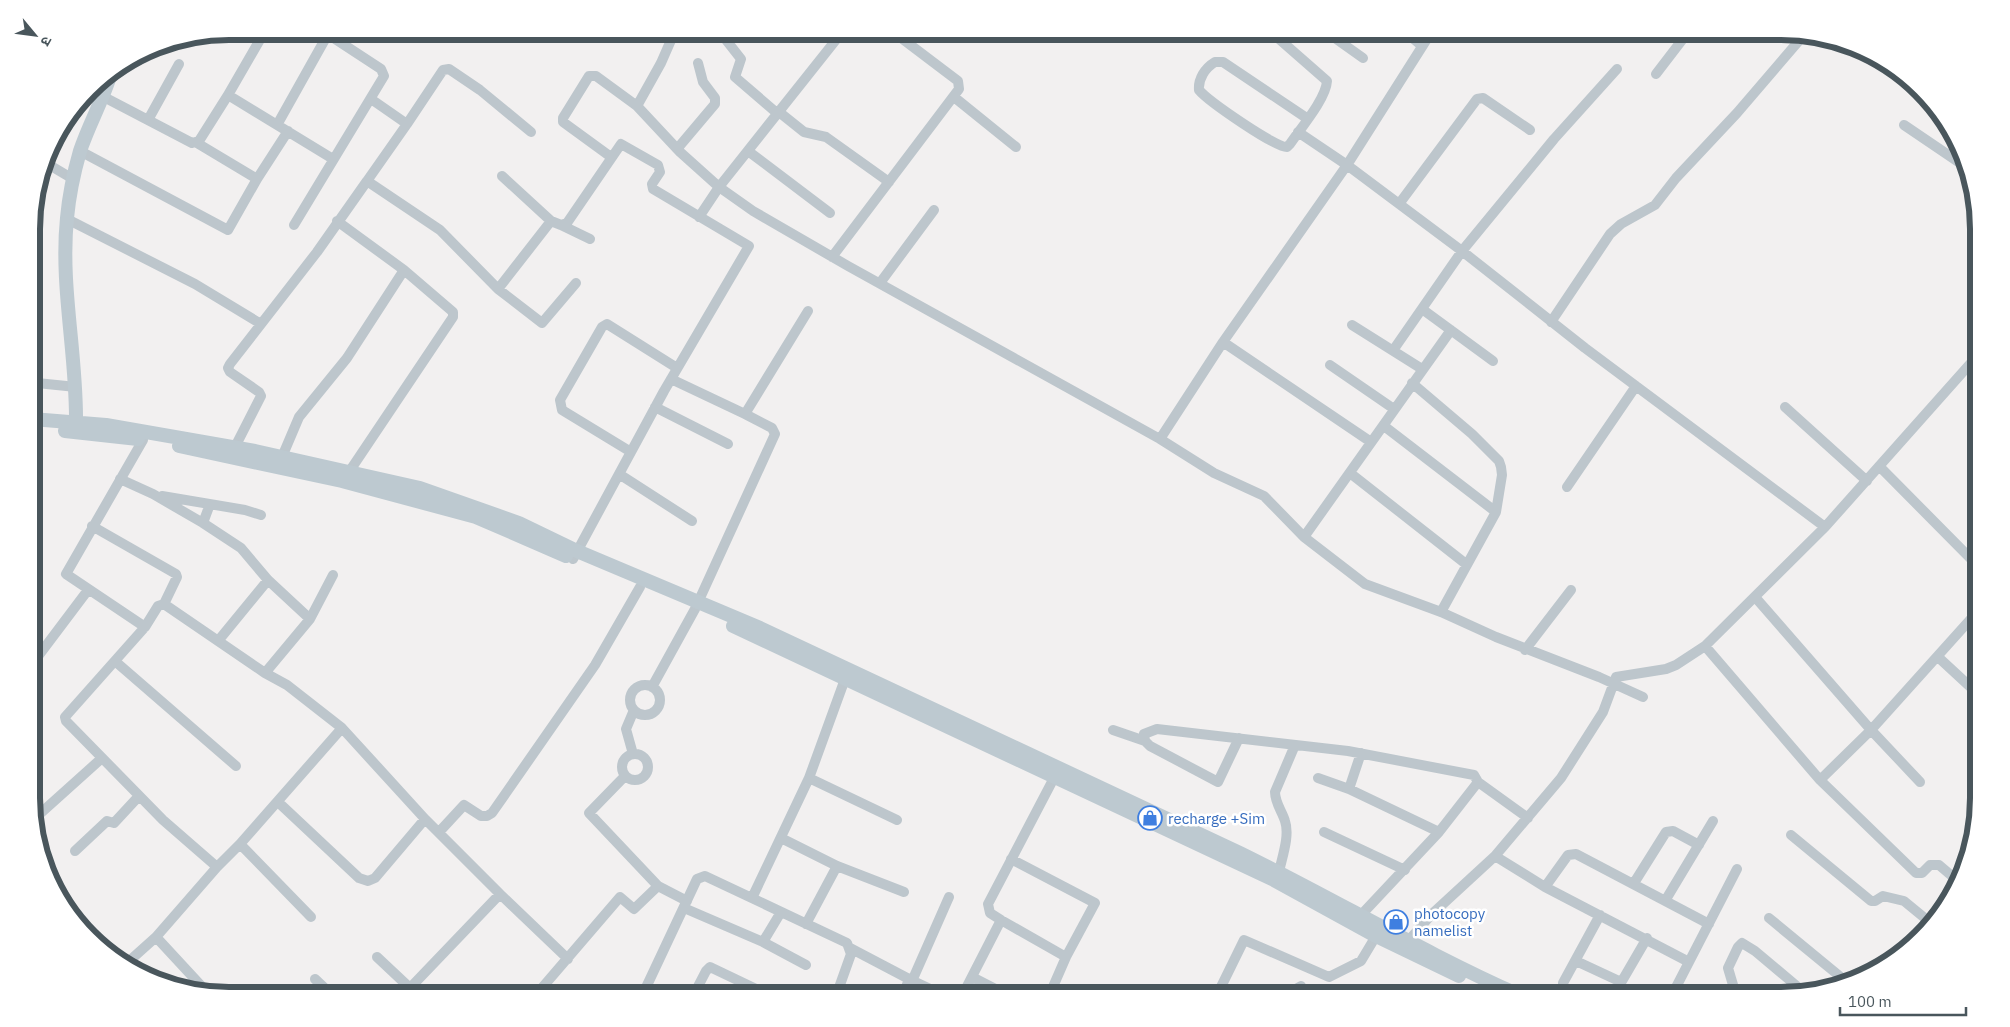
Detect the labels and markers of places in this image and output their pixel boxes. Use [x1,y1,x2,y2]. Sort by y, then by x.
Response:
shop icon: recharge +Sim [1137,805,1163,831]
place label: recharge +Sim [1168,809,1265,828]
place label: photocopy namelist [1414,904,1486,940]
shop icon: photocopy namelist [1383,909,1409,935]

